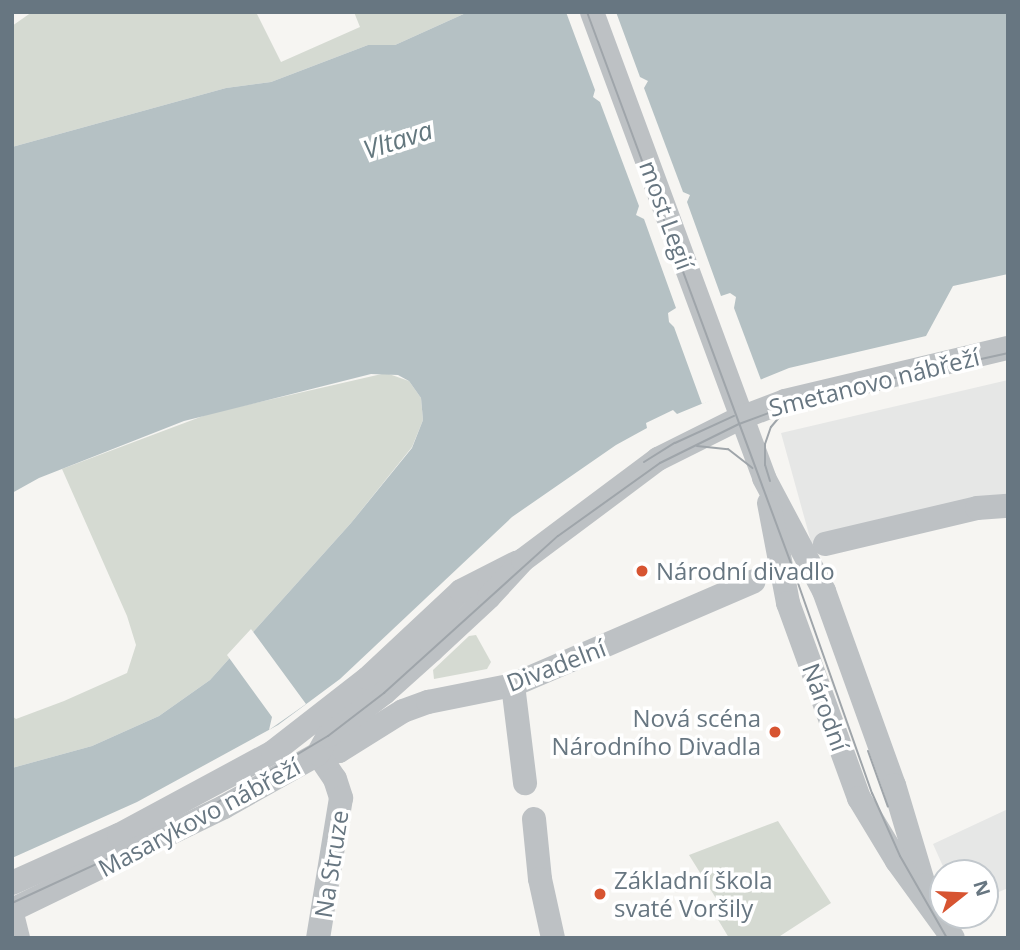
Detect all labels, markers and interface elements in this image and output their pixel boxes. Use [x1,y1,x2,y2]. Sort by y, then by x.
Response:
water label: Vltava [360,114,436,166]
street label: most Legií [634,156,700,274]
street label: Smetanovo nábřeží [766,342,982,422]
place label: Národní divadlo [656,557,835,585]
marker: Národní divadlo [634,563,650,579]
street label: Divadelní [502,633,610,697]
street label: Národní [797,659,855,755]
place label: Nová scéna Národního Divadla [552,704,761,760]
marker: Nová scéna Národního Divadla [767,724,783,740]
street label: Masarykovo nábřeží [93,752,305,882]
street label: Na Struze [308,808,354,920]
north arrow [929,859,999,929]
place label: Základní škola svaté Voršily [614,866,773,922]
text: N [967,877,997,899]
marker: Základní škola svaté Voršily [592,886,608,902]

